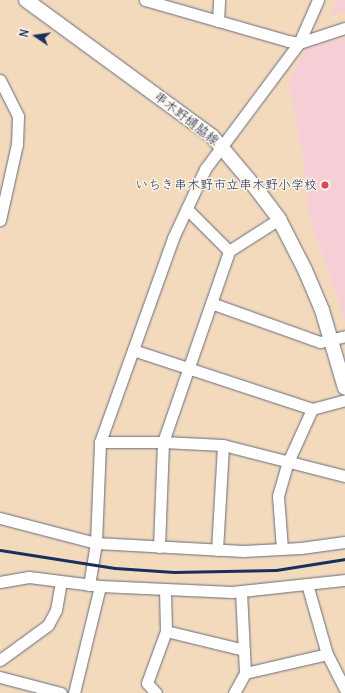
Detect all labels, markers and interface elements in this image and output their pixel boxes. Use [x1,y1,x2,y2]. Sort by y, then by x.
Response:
north arrow [16,16,56,56]
text: N [17,28,32,39]
street label: 串木野樋脇線 [150,89,222,149]
place label: いちき串木野市立串木野小学校 [135,177,317,193]
marker: いちき串木野市立串木野小学校 [320,180,330,190]

